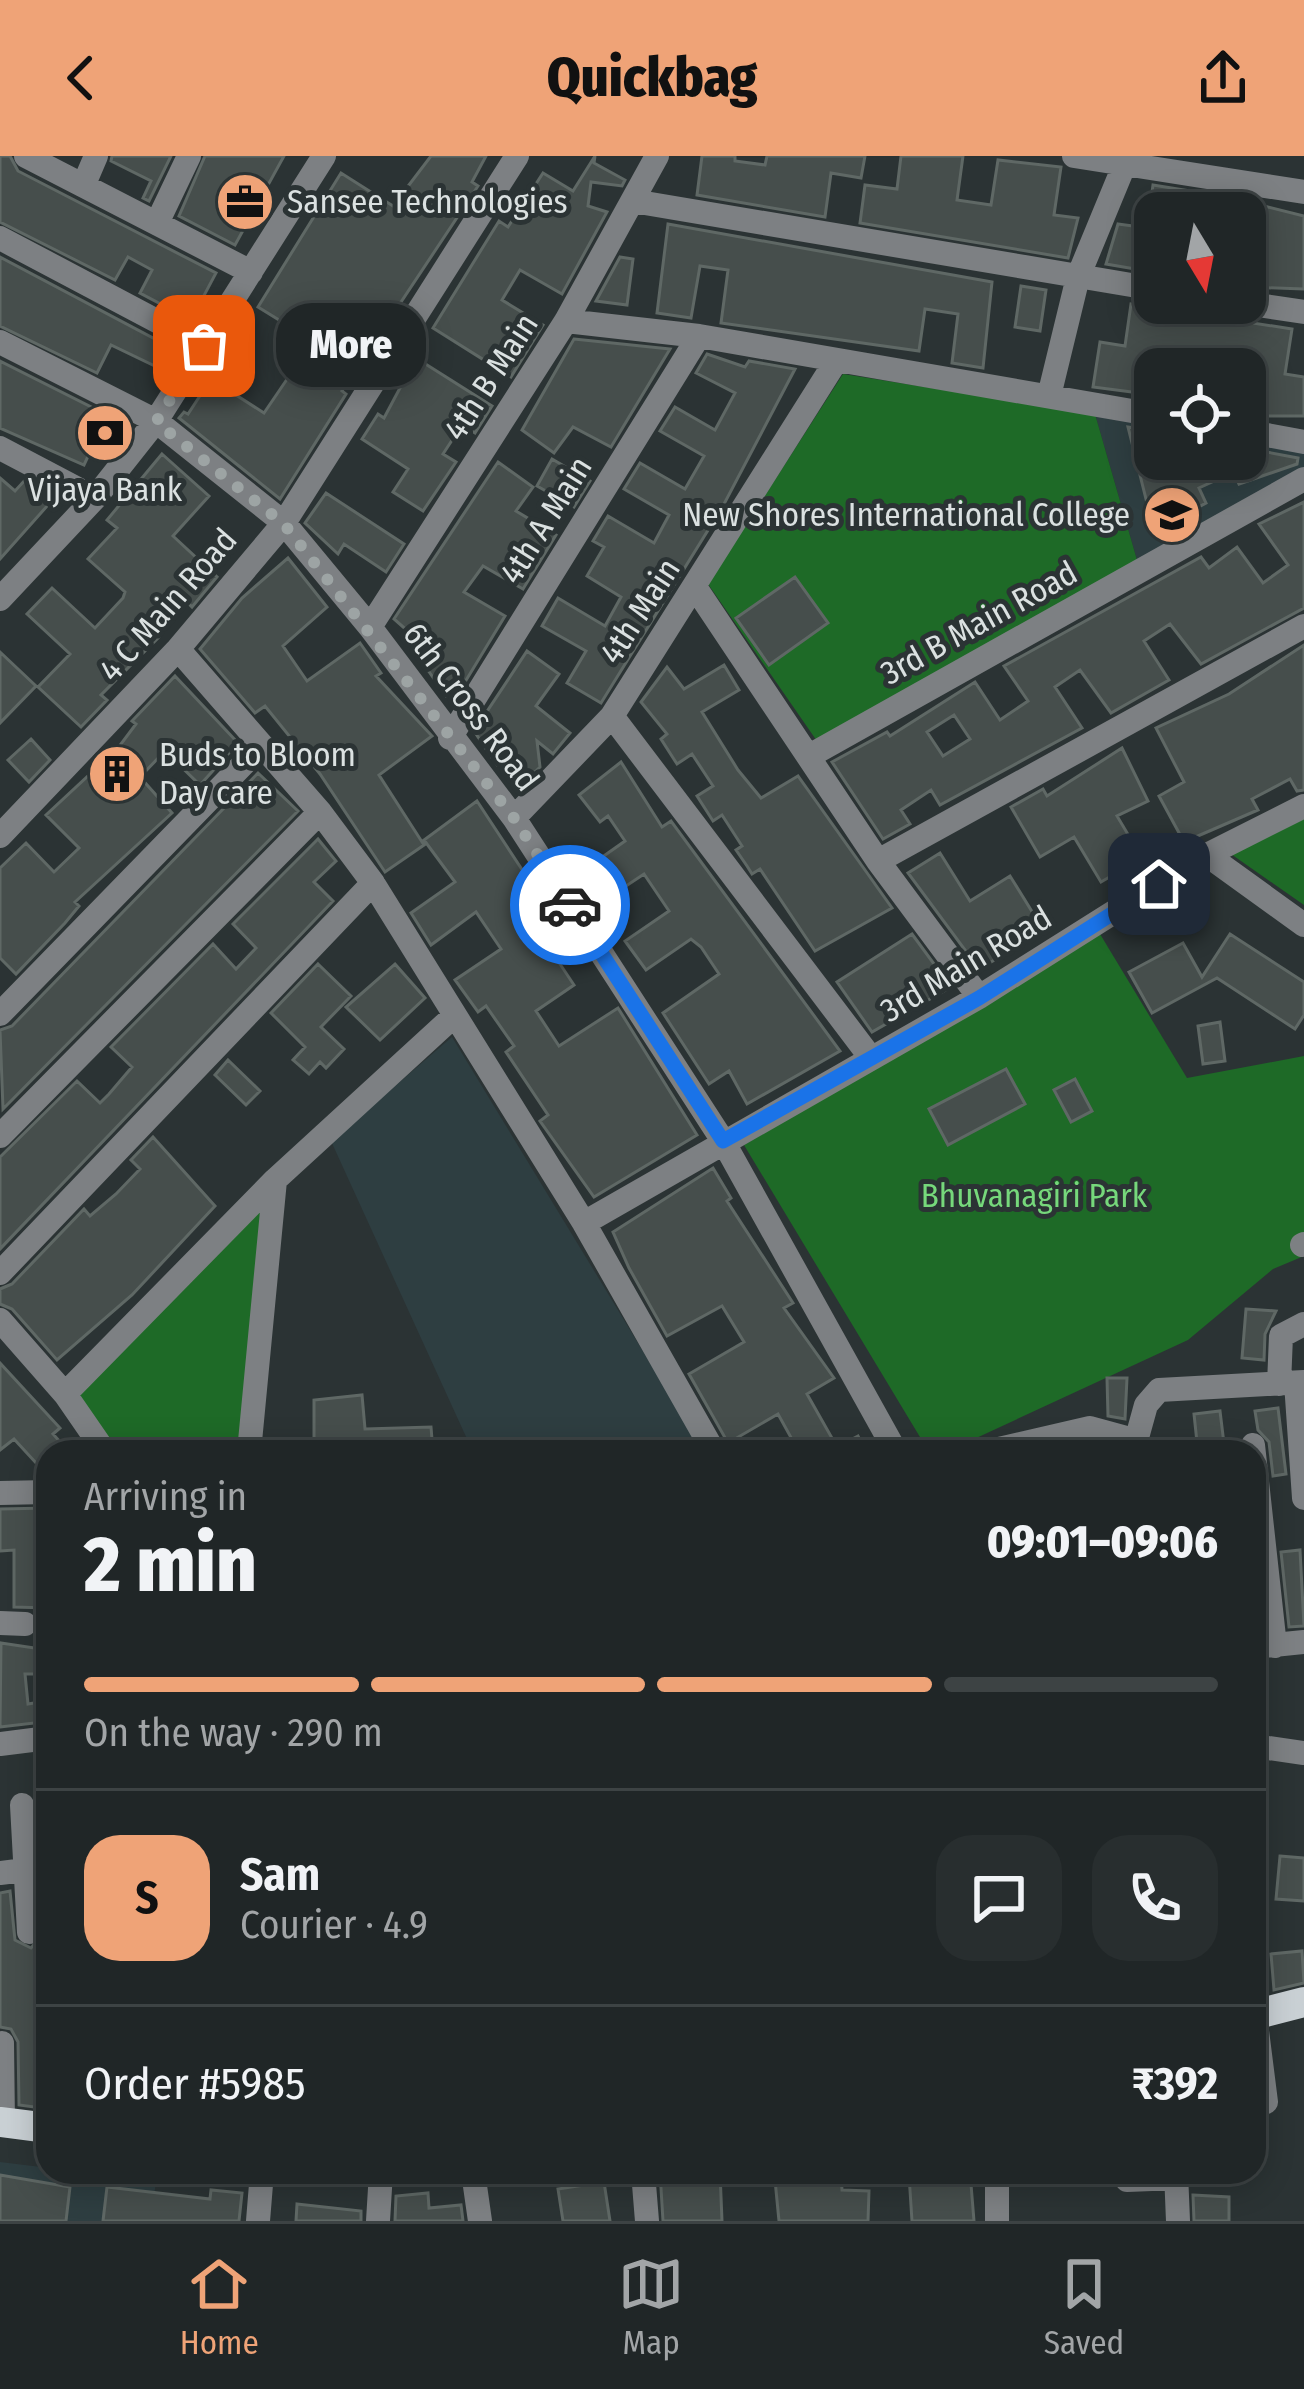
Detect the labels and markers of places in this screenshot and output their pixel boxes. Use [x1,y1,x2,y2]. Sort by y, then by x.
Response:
office icon: Sansee Technologies [214,171,276,233]
place label: Sansee Technologies [287,182,568,222]
pin [153,295,255,397]
callout: More [276,304,426,388]
bank icon: Vijaya Bank [74,402,136,464]
place label: Vijaya Bank [28,470,183,510]
school or university icon: New Shores International College [1141,484,1203,546]
place label: New Shores International College [682,495,1130,535]
place label: Buds to Bloom Day care [159,735,356,813]
building icon: Buds to Bloom Day care [86,743,148,805]
pin [1108,833,1210,935]

